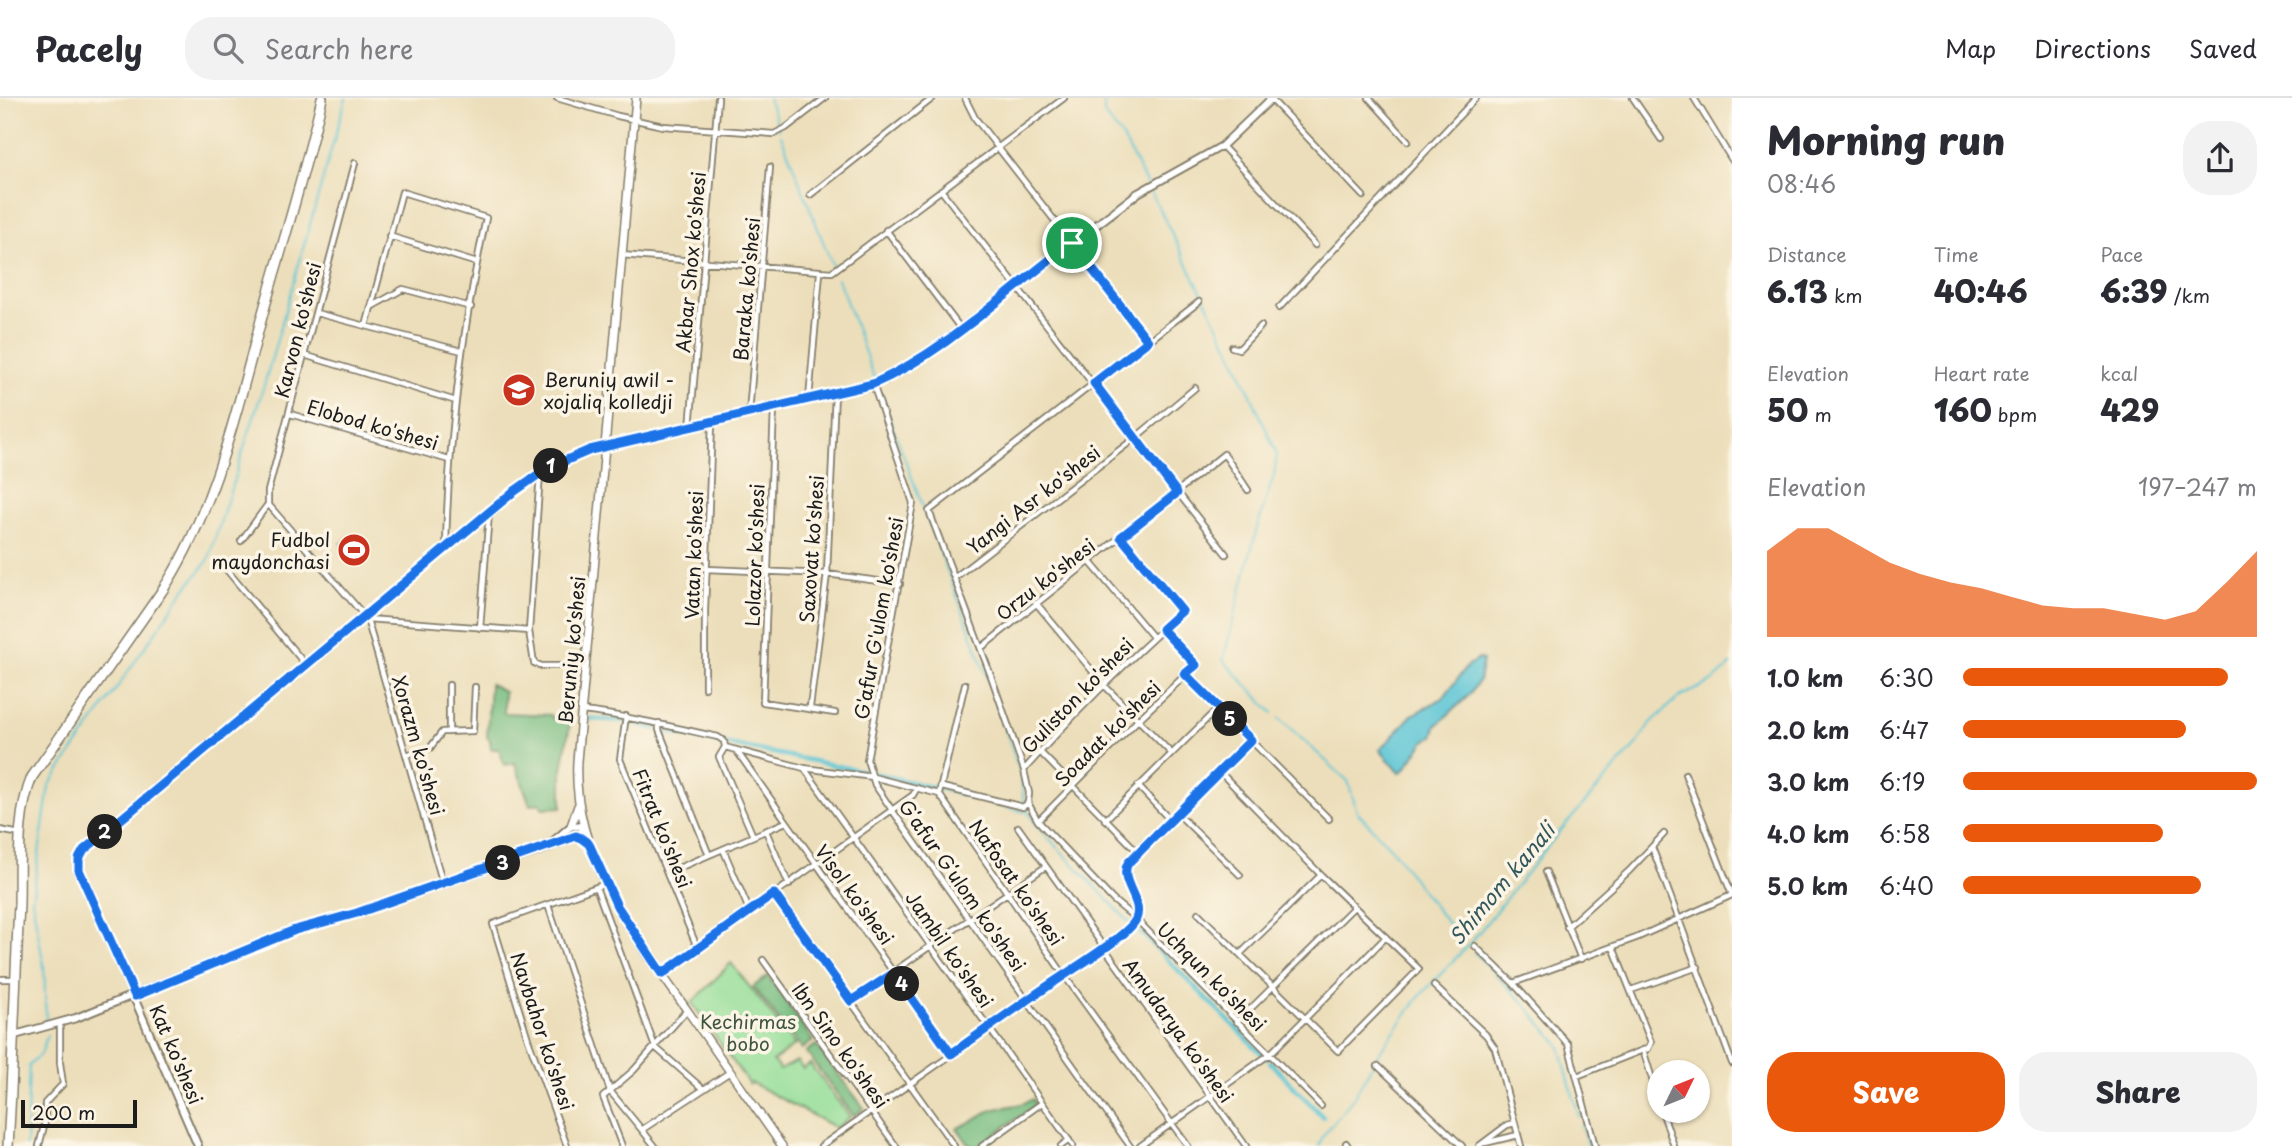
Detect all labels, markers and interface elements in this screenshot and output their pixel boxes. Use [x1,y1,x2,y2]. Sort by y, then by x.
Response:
search box [185,17,675,80]
text: Pacely [35,23,143,73]
icon: search [209,29,247,67]
text: Search here [265,29,413,68]
text: Map [1945,30,1996,66]
text: Directions [2034,30,2151,66]
text: Saved [2189,30,2257,66]
text: Morning run [1767,111,2005,168]
button: share [2183,121,2257,195]
text: 08:46 [1767,166,1836,201]
street label: Akbar Shox ko'shesi [668,170,712,354]
pin [1042,213,1102,273]
street label: Baraka ko'shesi [726,216,766,362]
icon: arrive [1053,224,1091,262]
text: Distance [1767,240,1847,268]
text: Time [1934,240,1979,268]
text: Pace [2100,240,2143,268]
street label: Karvon ko'shesi [267,259,327,401]
text: 6.13 [1767,268,1828,313]
text: 40:46 [1934,268,2028,313]
text: 6:39 [2100,268,2168,313]
text: km [1828,281,1863,309]
text: /km [2168,281,2210,309]
text: Elevation [1767,359,1849,387]
text: Heart rate [1934,359,2030,387]
text: kcal [2100,359,2138,387]
place label: Beruniy awil - xojaliq kolledji [544,365,675,415]
school or university icon: Beruniy awil - xojaliq kolledji [500,371,538,409]
text: 50 [1767,387,1808,432]
text: 160 [1934,387,1992,432]
text: 429 [2100,387,2159,432]
street label: Elobod ko'shesi [304,392,442,456]
text: m [1808,400,1832,428]
text: bpm [1992,400,2037,428]
street label: Yangi Asr ko'shesi [960,438,1106,560]
pin: 1 [534,448,568,484]
text: 1 [546,451,555,479]
text: Elevation [1767,469,1866,504]
text: 197–247 m [2138,469,2257,504]
street label: Saxovat ko'shesi [792,474,830,624]
street label: Lolazor ko'shesi [738,483,770,627]
street label: Vatan ko'shesi [677,490,709,620]
street label: G'afur G'ulom ko'shesi [846,515,910,721]
place label: Fudbol maydonchasi [211,525,330,575]
sports icon: Fudbol maydonchasi [335,531,373,569]
street label: Orzu ko'shesi [989,531,1101,627]
street label: Beruniy ko'shesi [551,575,591,725]
street label: Guliston ko'shesi [1014,631,1140,759]
text: 1.0 km [1767,660,1844,695]
text: 6:30 [1879,660,1934,695]
street label: Xorazm ko'shesi [386,672,452,818]
street label: Soadat ko'shesi [1048,674,1166,792]
pin: 5 [1212,702,1248,736]
text: 5 [1223,704,1236,732]
text: 2.0 km [1767,712,1849,747]
text: 6:47 [1879,712,1929,747]
street label: Fitrat ko'shesi [626,764,700,892]
text: 3.0 km [1767,764,1849,799]
text: 6:19 [1879,764,1925,799]
street label: Gʻafur Gʻulom ko'shesi [893,793,1033,977]
street label: Nafosat ko'shesi [963,813,1071,951]
water label: Shimom kanali [1440,813,1564,951]
pin: 2 [88,814,122,850]
text: 4.0 km [1767,816,1850,851]
text: 6:58 [1879,816,1931,851]
text: 2 [98,817,111,845]
street label: Visol ko'shesi [809,838,901,950]
pin: 3 [486,846,520,880]
text: 3 [496,848,509,876]
text: 5.0 km [1767,868,1848,903]
text: 6:40 [1879,868,1934,903]
street label: Jambil ko'shesi [899,885,1001,1013]
street label: Uchqun ko'shesi [1151,915,1273,1037]
street label: Navbahor ko'shesi [504,948,582,1114]
street label: Amudarya ko'shesi [1117,952,1241,1108]
pin: 4 [884,966,920,1001]
text: 4 [895,969,908,997]
street label: Ibn Sino ko'shesi [786,977,896,1113]
street label: Kat ko'shesi [143,1000,211,1108]
park label: Kechirmas bobo [700,1007,796,1057]
button: Save [1767,1052,2005,1132]
button: Share [2019,1052,2257,1132]
north arrow [1647,1060,1710,1124]
map controls [1647,1060,1710,1123]
scale bar [21,1097,136,1129]
text: 200 m [32,1098,95,1126]

